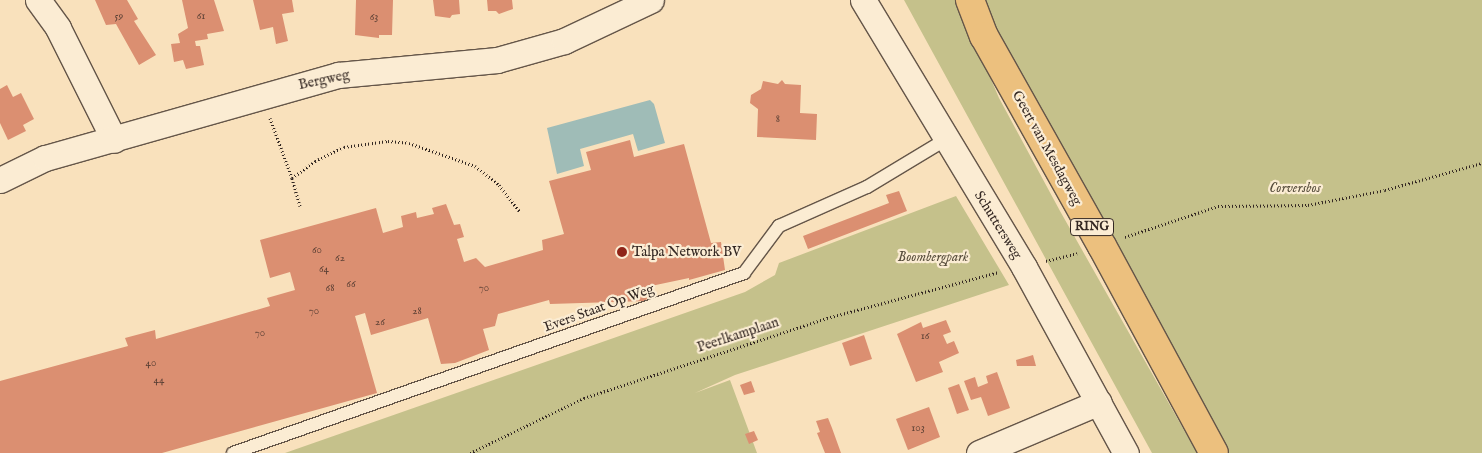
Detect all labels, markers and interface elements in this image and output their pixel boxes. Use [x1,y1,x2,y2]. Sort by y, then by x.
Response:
house number: 59 [115,9,123,23]
house number: 61 [197,9,205,23]
house number: 63 [370,10,378,24]
street label: Bergweg [297,66,351,94]
street label: Geert van Mesdagweg [1008,88,1086,208]
house number: 8 [776,112,780,126]
park label: Corversbos [1269,180,1321,196]
street label: Schuttersweg [970,188,1026,262]
road number: RING [1070,218,1114,236]
house number: 60 [312,243,322,257]
place label: Talpa Network BV [632,244,741,260]
marker: Talpa Network BV [616,246,628,258]
park label: Boombergpark [898,249,968,265]
house number: 62 [335,251,345,265]
house number: 64 [319,262,329,276]
house number: 66 [346,277,356,291]
street label: Evers Staat Op Weg [542,280,656,336]
house number: 68 [326,281,334,295]
house number: 70 [479,281,489,295]
house number: 70 [309,304,319,318]
house number: 28 [412,304,422,318]
street label: Peerlkamplaan [695,314,781,356]
house number: 26 [375,315,385,329]
house number: 70 [255,326,265,340]
house number: 16 [921,329,929,343]
house number: 40 [146,356,156,370]
house number: 44 [154,373,164,387]
house number: 103 [911,421,925,435]

